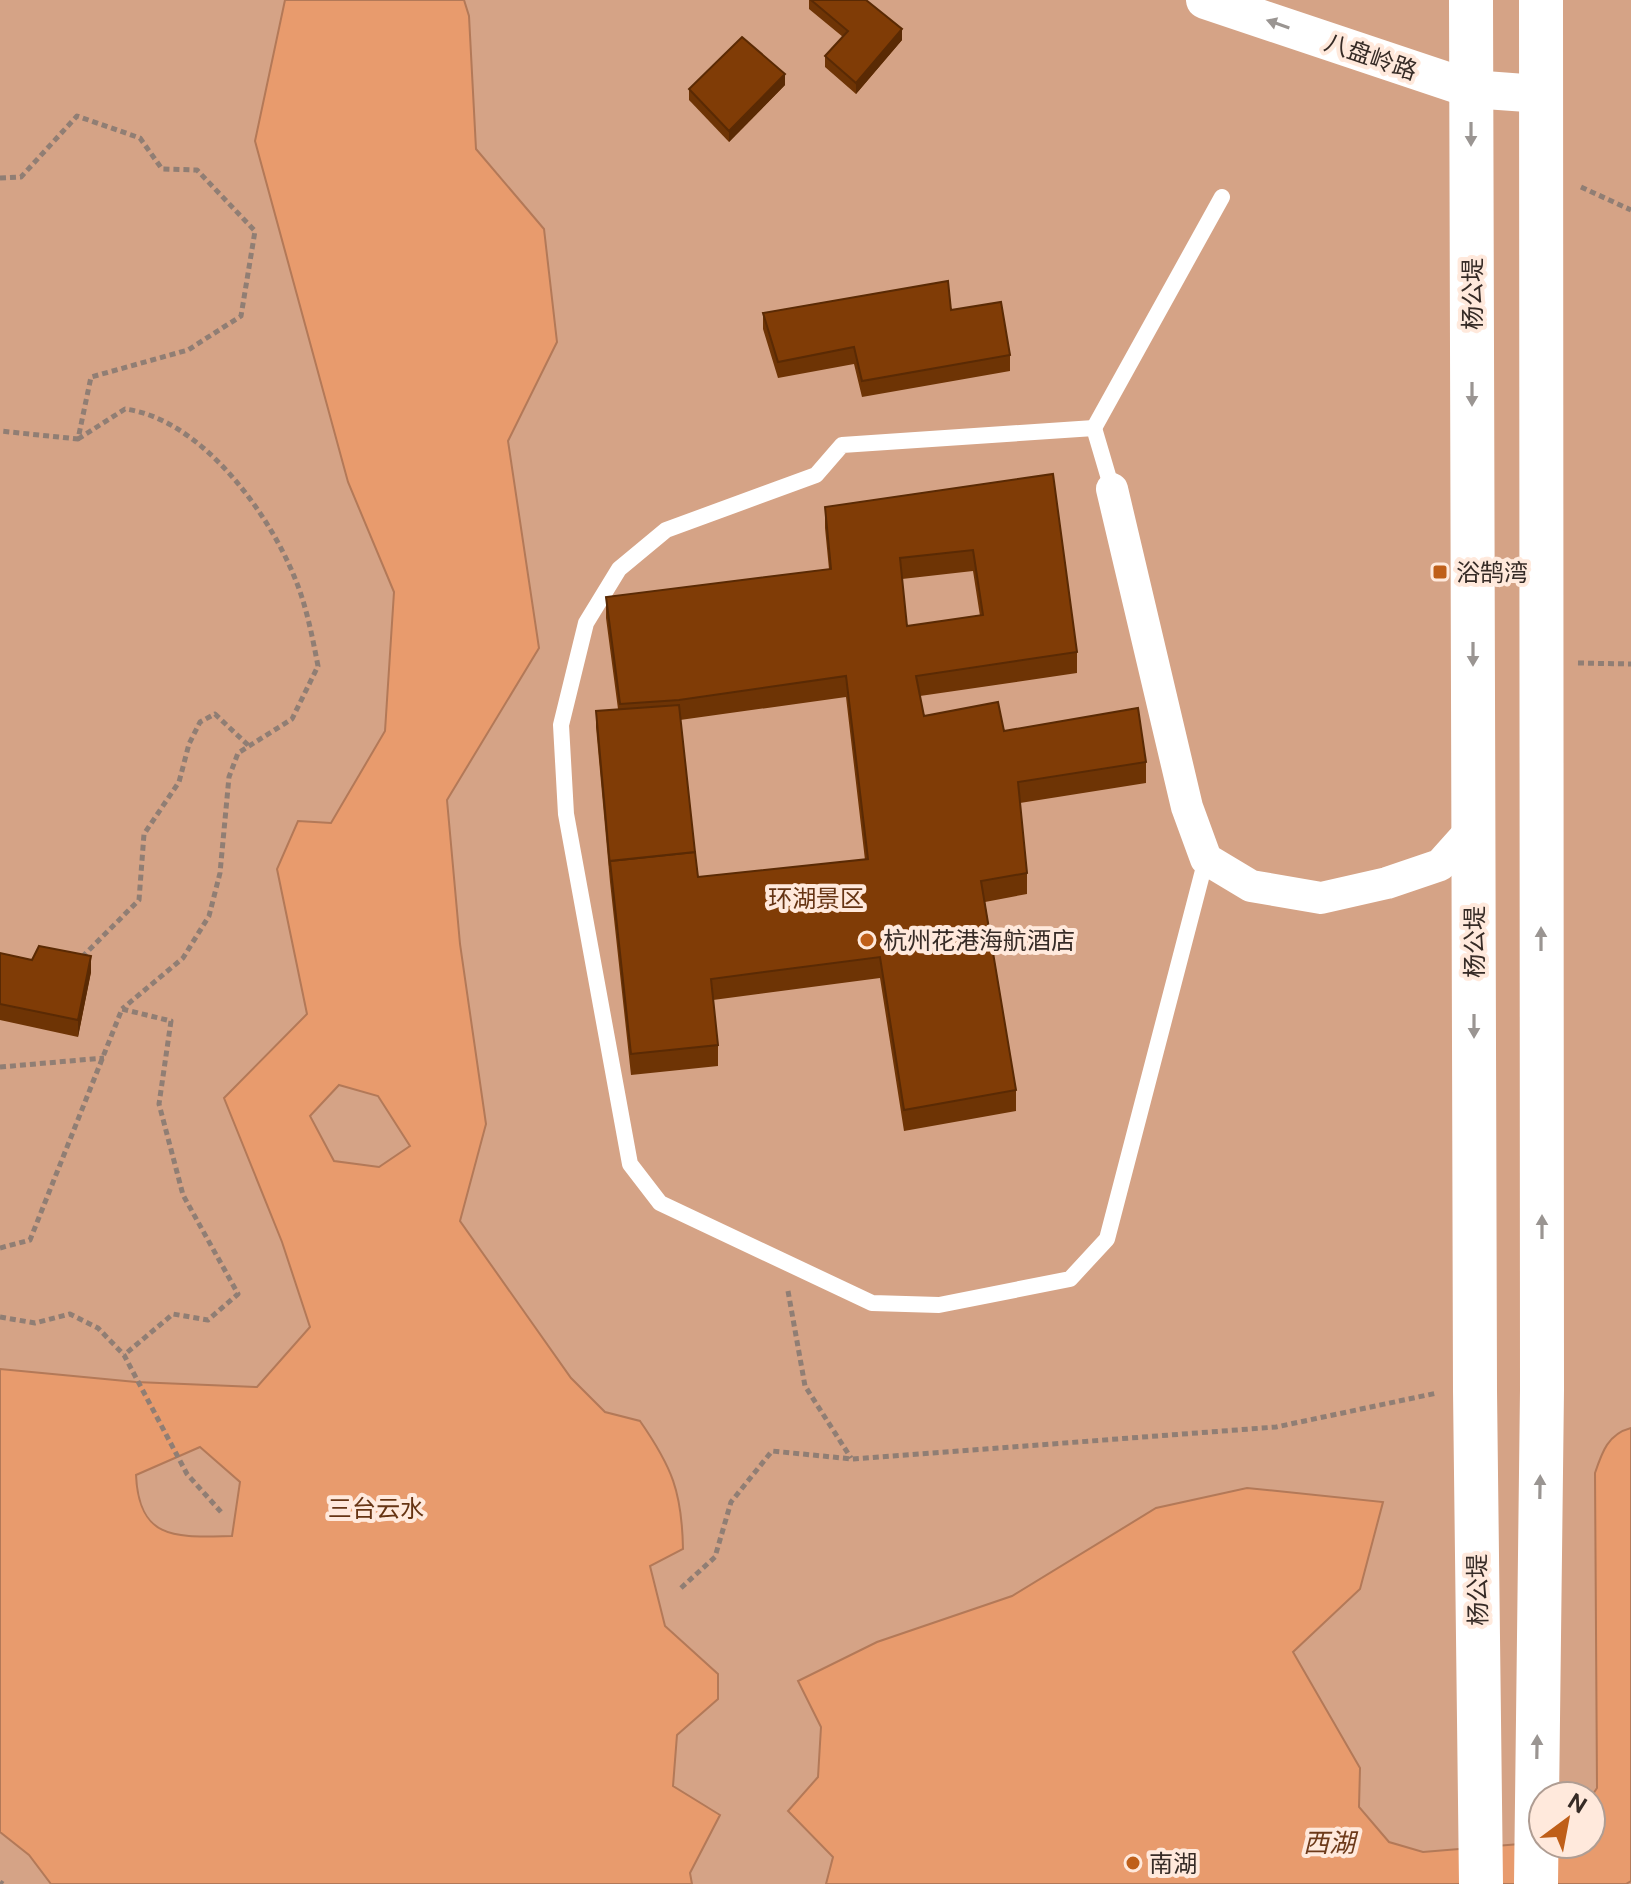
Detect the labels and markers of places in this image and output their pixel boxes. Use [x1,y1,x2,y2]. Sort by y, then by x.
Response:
place label: 浴鹄湾 [1456,558,1528,586]
marker: 浴鹄湾 [1431,563,1449,581]
place label: 杭州花港海航酒店 [883,926,1075,954]
marker: 杭州花港海航酒店 [858,931,876,949]
place label: 南湖 [1149,1849,1197,1877]
marker: 南湖 [1124,1854,1142,1872]

